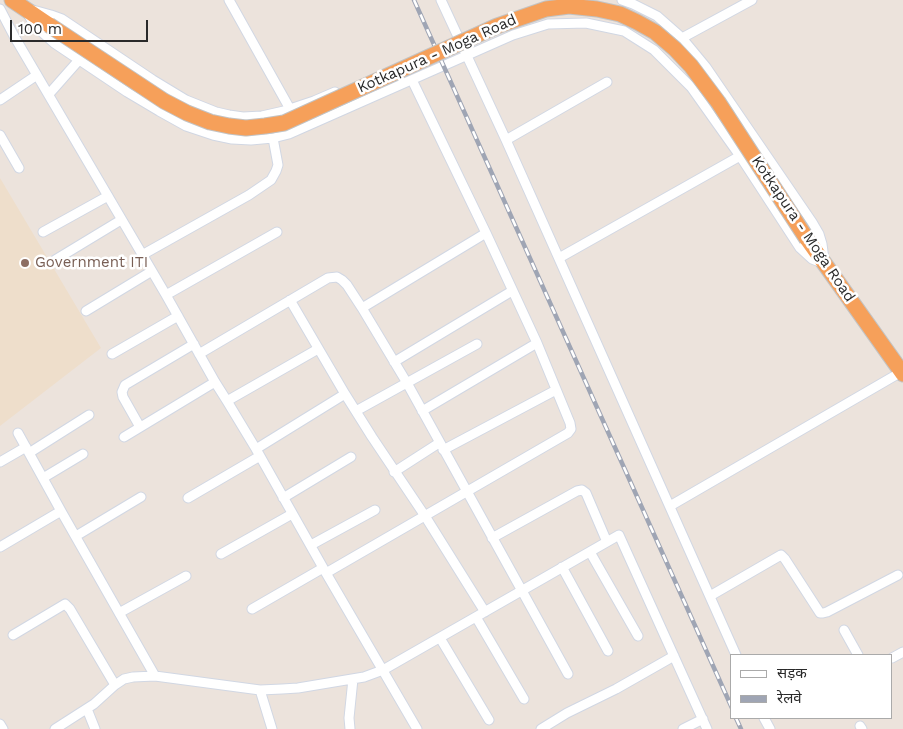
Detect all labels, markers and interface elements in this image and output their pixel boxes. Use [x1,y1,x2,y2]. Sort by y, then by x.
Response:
scale bar [12,10,150,42]
street label: Kotkapura - Moga Road [355,11,519,97]
text: 100 m [18,20,62,38]
street label: Kotkapura - Moga Road [747,153,859,305]
place label: Government ITI [35,254,148,272]
marker: Government ITI [19,257,31,269]
legend [730,654,893,719]
text: सड़क [777,664,807,682]
text: रेलवे [777,689,802,707]

